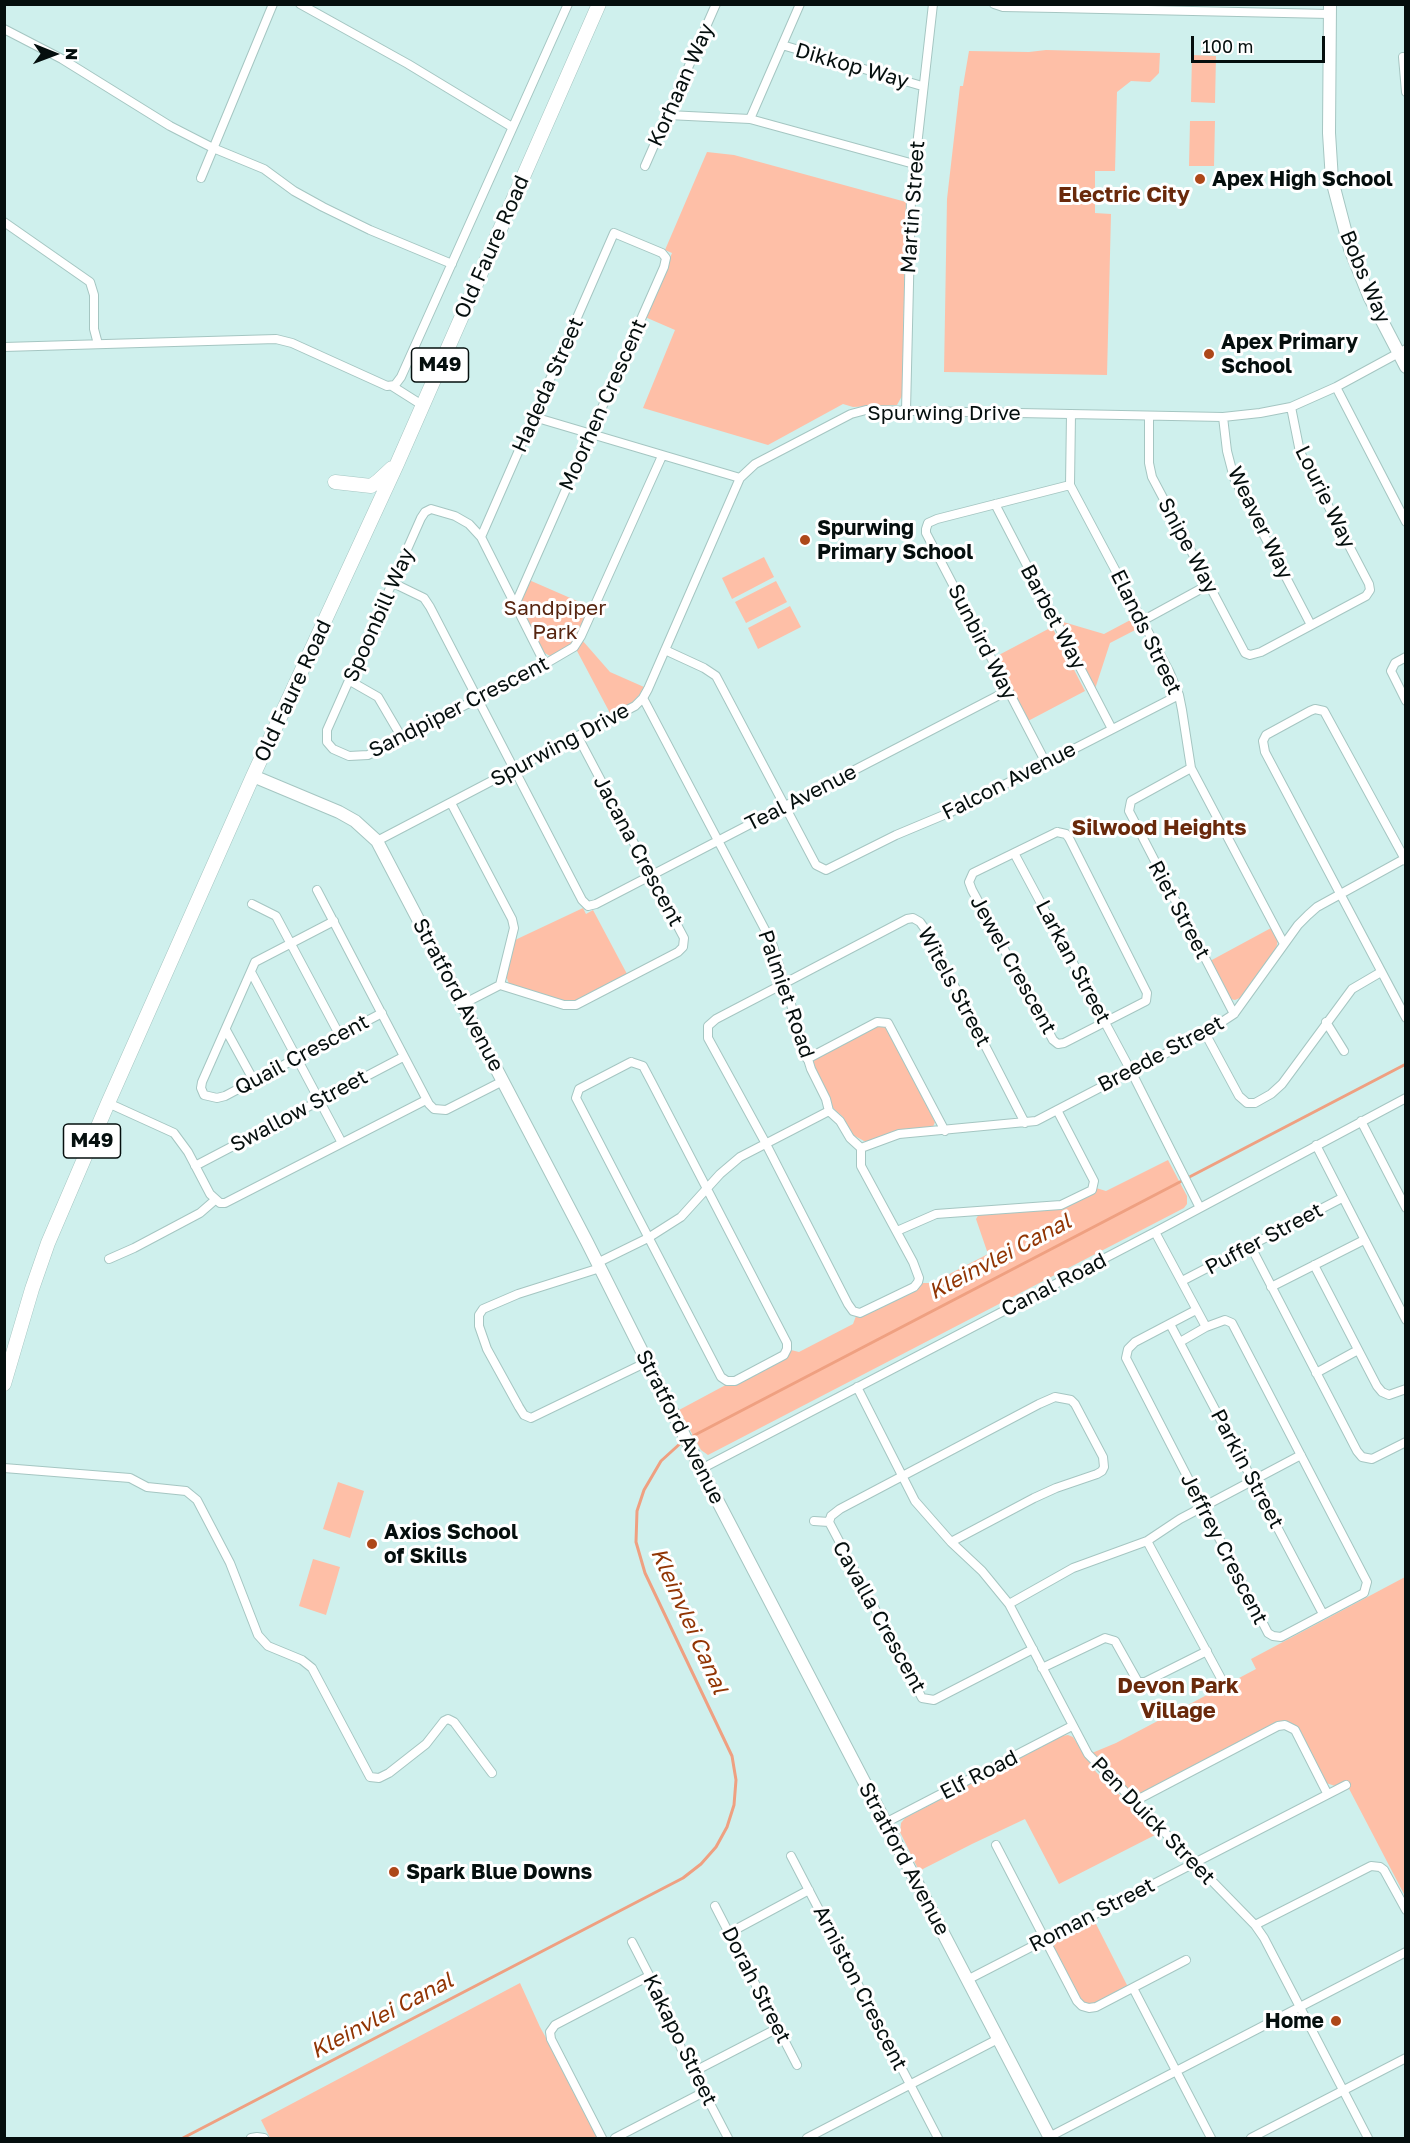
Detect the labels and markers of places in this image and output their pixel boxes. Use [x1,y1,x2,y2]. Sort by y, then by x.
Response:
place label: Apex High School [1212,166,1393,192]
marker: Apex High School [1193,172,1207,186]
place label: Apex Primary School [1221,329,1358,379]
marker: Apex Primary School [1202,347,1216,361]
place label: Spurwing Primary School [817,515,973,565]
marker: Spurwing Primary School [798,533,812,547]
place label: Axios School of Skills [384,1519,518,1569]
marker: Axios School of Skills [365,1537,379,1551]
place label: Spark Blue Downs [406,1859,592,1885]
marker: Spark Blue Downs [387,1865,401,1879]
place label: Home [1265,2008,1324,2034]
marker: Home [1329,2014,1343,2028]

